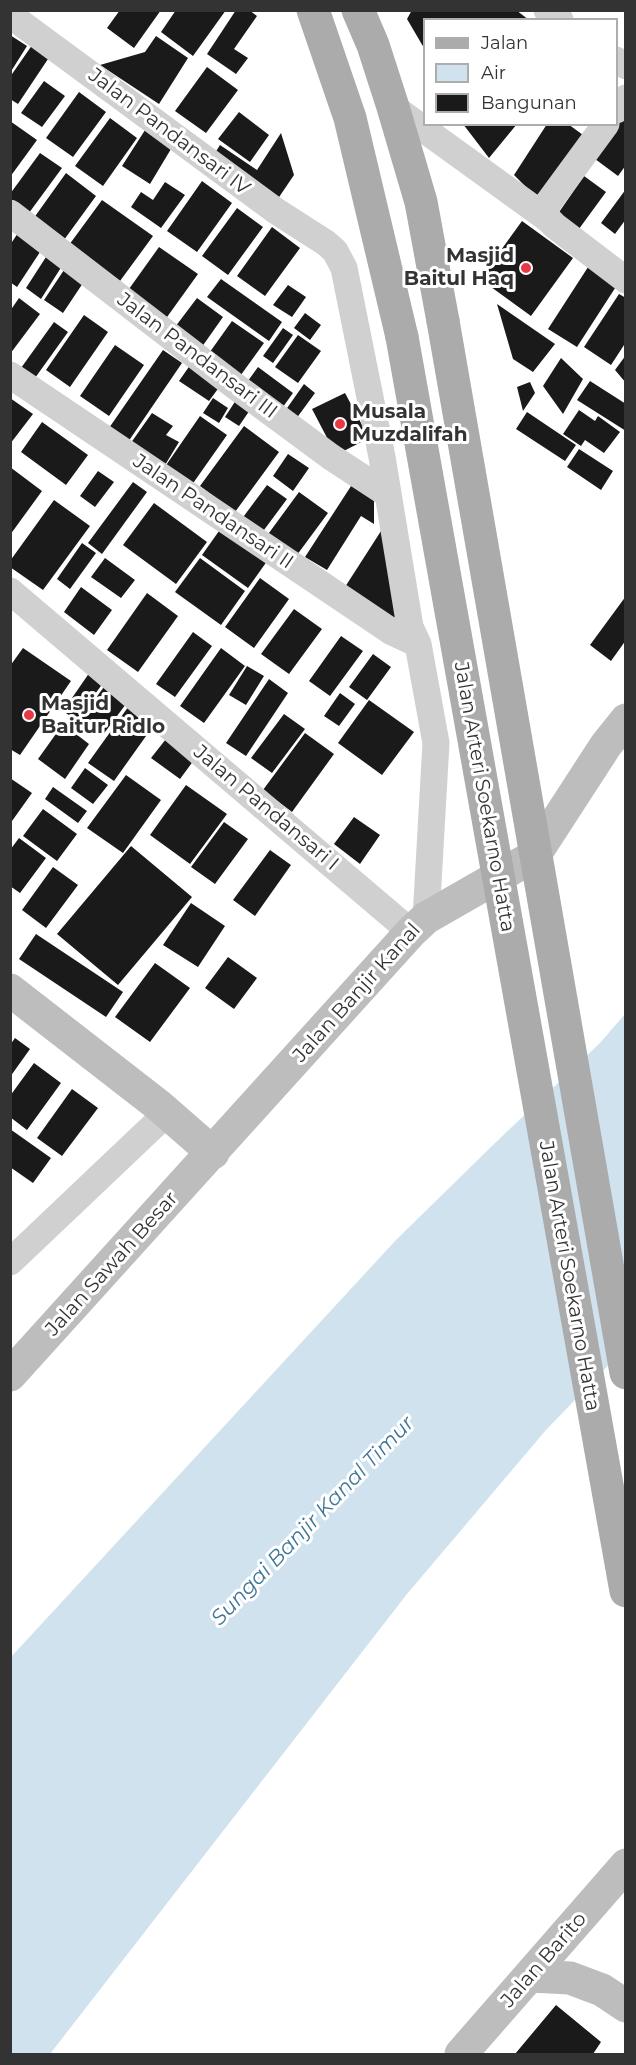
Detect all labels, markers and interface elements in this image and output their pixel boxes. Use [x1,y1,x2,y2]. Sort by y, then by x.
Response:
legend [423,18,618,126]
text: Jalan [481,32,528,54]
text: Air [481,62,506,84]
street label: Jalan Pandansari IV [84,64,254,200]
text: Bangunan [481,92,577,114]
place label: Masjid Baitul Haq [404,244,514,291]
marker: Masjid Baitul Haq [519,261,533,275]
street label: Jalan Pandansari III [112,288,282,424]
place label: Musala Muzdalifah [352,400,467,447]
marker: Musala Muzdalifah [333,417,347,431]
street label: Jalan Pandansari II [128,449,298,575]
street label: Jalan Arteri Soekarno Hatta [448,660,520,934]
place label: Masjid Baitur Ridlo [41,692,165,739]
marker: Masjid Baitur Ridlo [22,708,36,722]
street label: Jalan Pandansari I [189,740,343,876]
street label: Jalan Banjir Kanal [288,919,426,1067]
street label: Jalan Arteri Soekarno Hatta [533,1139,605,1413]
street label: Jalan Sawah Besar [41,1187,183,1341]
water label: Sungai Banjir Kanal Timur [206,1411,420,1631]
street label: Jalan Barito [496,1908,592,2012]

